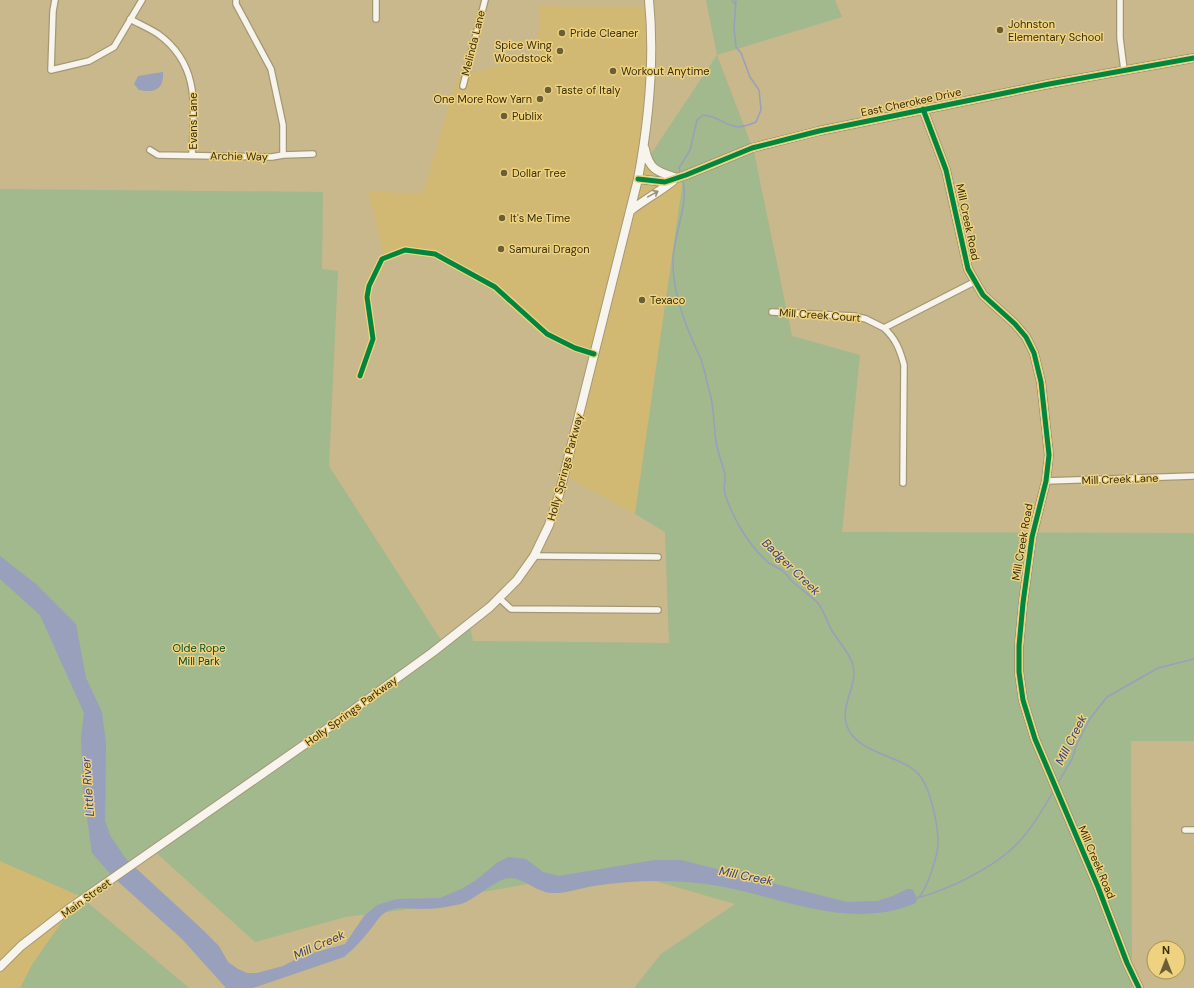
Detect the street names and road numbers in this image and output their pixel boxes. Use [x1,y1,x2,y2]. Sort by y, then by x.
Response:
street label: Melinda Lane [458,9,488,77]
street label: East Cherokee Drive [860,85,962,119]
street label: Evans Lane [186,93,200,149]
street label: Archie Way [210,148,268,164]
street label: Mill Creek Road [953,182,983,262]
street label: Mill Creek Court [779,305,861,325]
street label: Holly Springs Parkway [544,412,586,522]
street label: Mill Creek Lane [1081,471,1159,487]
street label: Mill Creek Road [1008,502,1036,582]
street label: Holly Springs Parkway [302,673,400,749]
street label: Mill Creek Road [1075,823,1119,901]
street label: Main Street [58,875,114,921]

